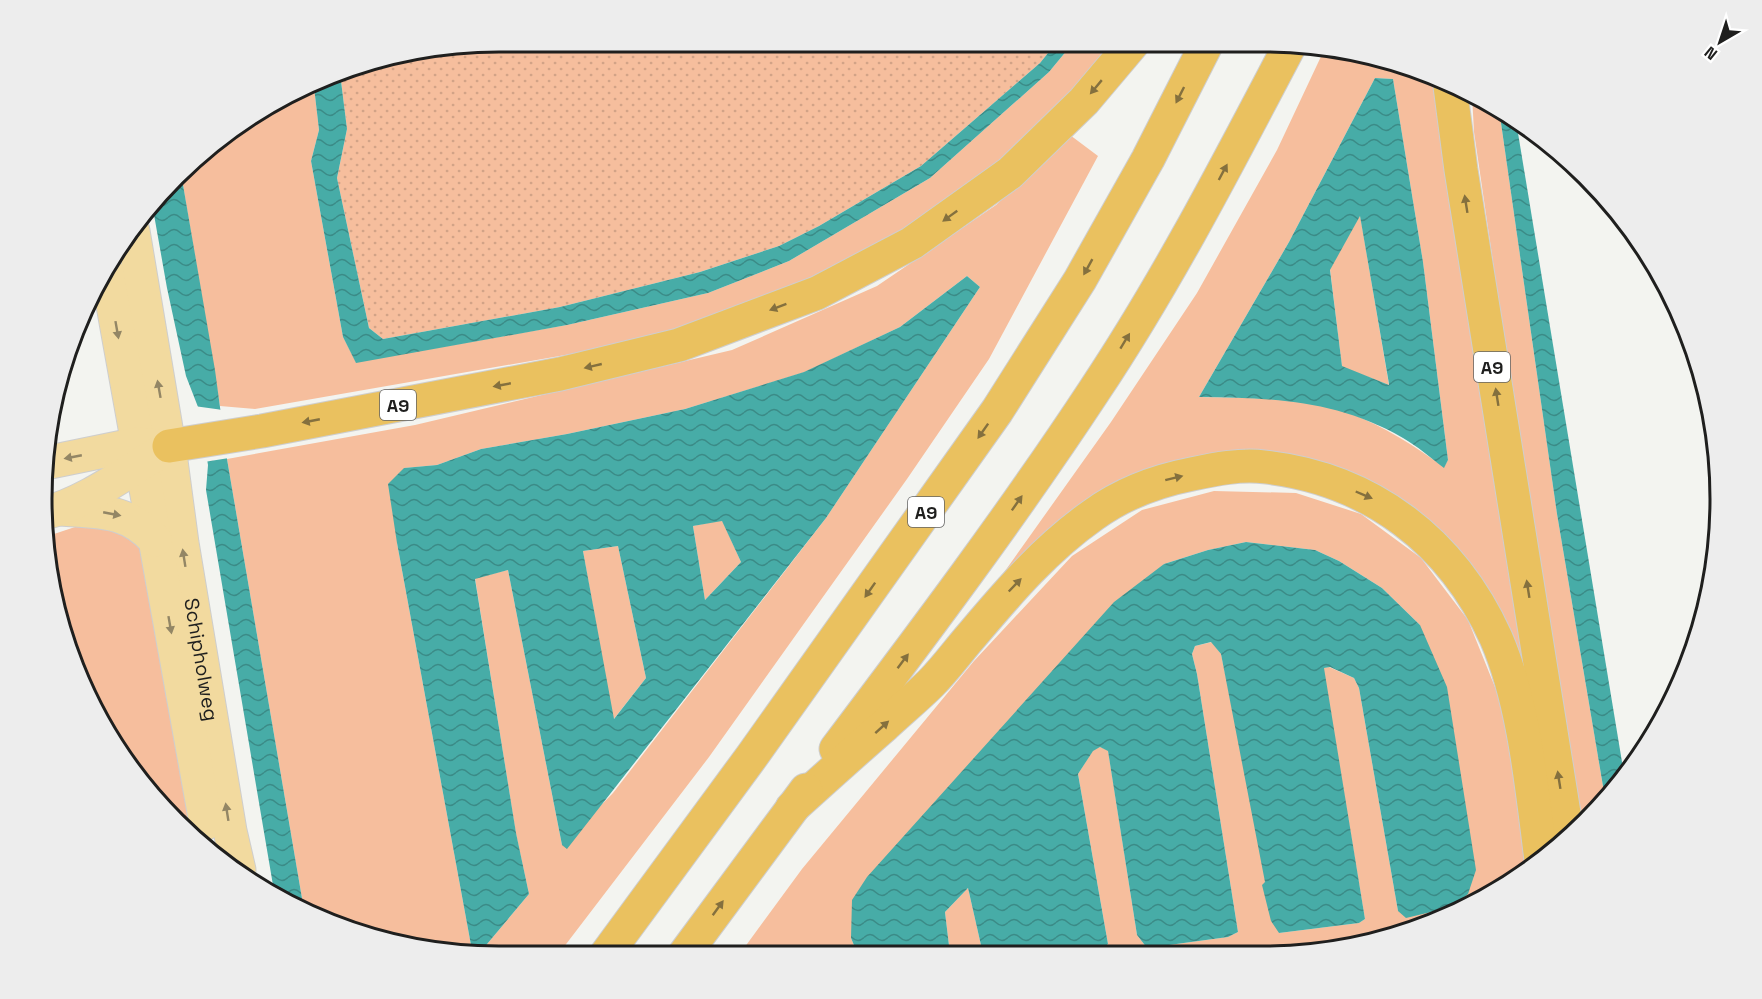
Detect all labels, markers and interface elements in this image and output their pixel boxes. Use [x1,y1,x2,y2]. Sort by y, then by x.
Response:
north arrow [1690,12,1750,72]
text: N [1700,42,1722,65]
one-way arrow [1090,80,1102,95]
one-way arrow [1176,86,1186,104]
one-way arrow [1218,163,1228,180]
one-way arrow [1461,195,1470,214]
one-way arrow [942,210,958,222]
one-way arrow [1083,258,1093,275]
one-way arrow [769,302,787,312]
one-way arrow [113,321,122,340]
one-way arrow [1120,333,1131,349]
road number: A9 [1474,352,1510,382]
one-way arrow [584,361,602,371]
one-way arrow [155,379,164,398]
one-way arrow [492,381,511,390]
one-way arrow [1492,387,1501,406]
road number: A9 [380,390,416,420]
one-way arrow [301,417,320,426]
one-way arrow [978,423,989,439]
one-way arrow [63,453,82,462]
one-way arrow [1166,473,1184,482]
one-way arrow [1355,491,1373,501]
one-way arrow [1011,495,1023,511]
road number: A9 [908,497,944,527]
one-way arrow [103,510,122,519]
one-way arrow [180,548,189,567]
one-way arrow [1008,578,1022,592]
one-way arrow [1524,580,1533,599]
one-way arrow [864,582,876,598]
street label: Schipholweg [178,596,224,723]
one-way arrow [166,616,175,635]
one-way arrow [896,653,908,668]
one-way arrow [874,721,889,734]
one-way arrow [1554,770,1563,789]
one-way arrow [222,803,231,822]
one-way arrow [712,901,724,916]

